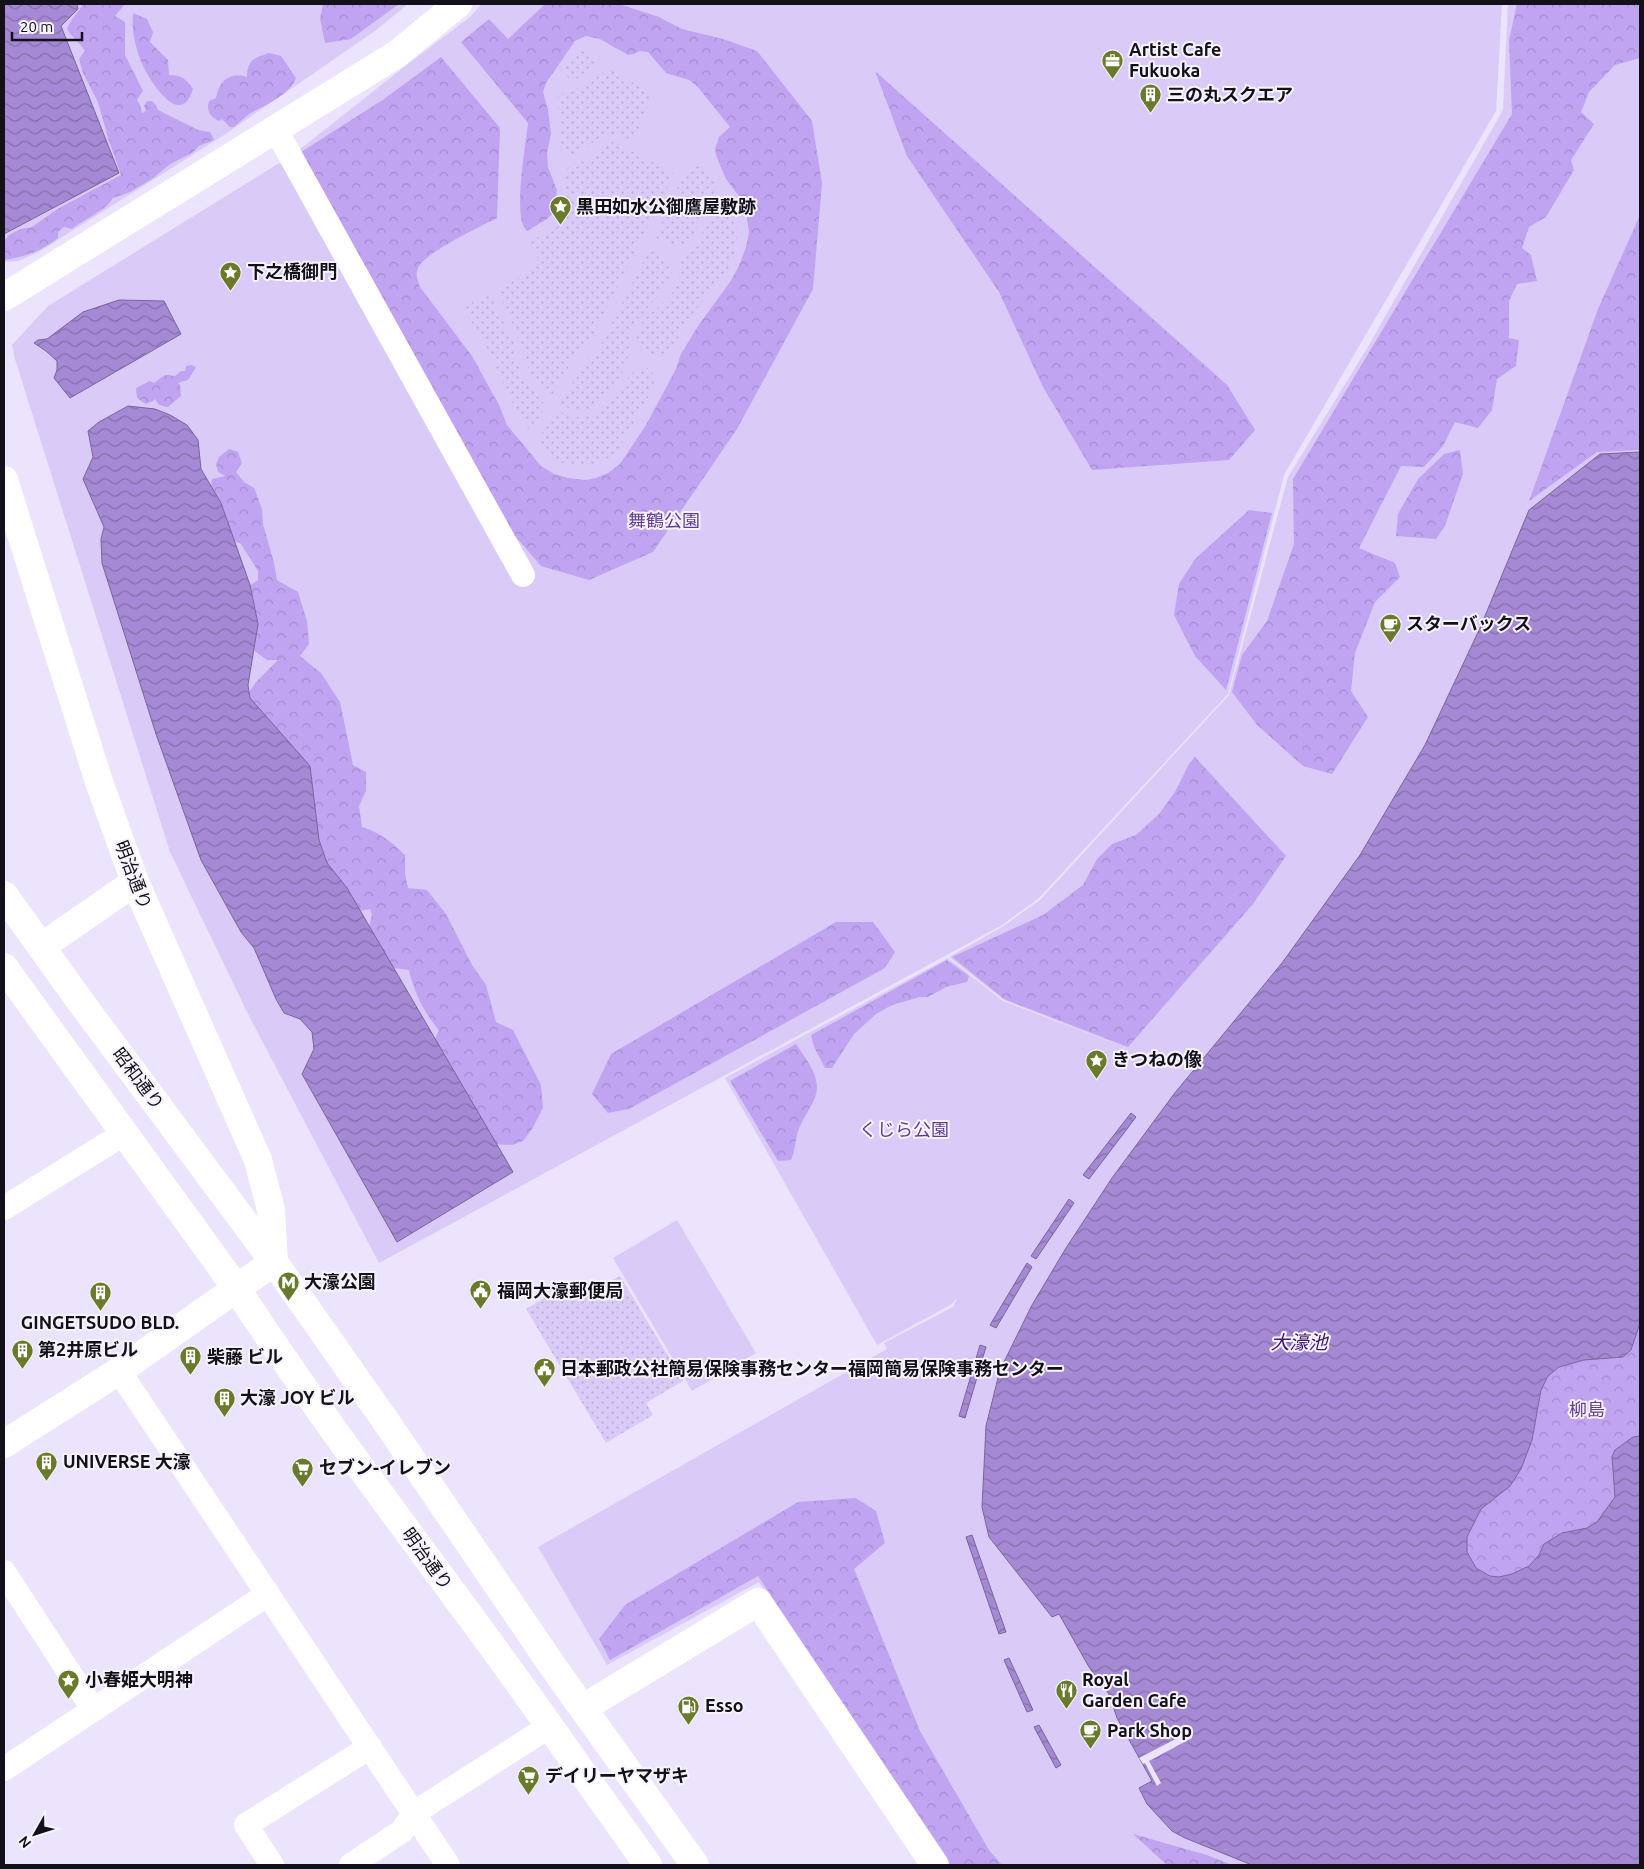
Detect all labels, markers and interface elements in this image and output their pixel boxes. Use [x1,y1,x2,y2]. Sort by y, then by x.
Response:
scale bar [12,10,82,42]
text: 20 m [20,18,53,35]
place label: Artist Cafe Fukuoka [1129,39,1221,80]
office icon: Artist Cafe Fukuoka [1101,48,1125,79]
building icon: 三の丸スクエア [1139,83,1163,114]
place label: 三の丸スクエア [1167,84,1293,104]
place icon: 黒田如水公御鷹屋敷跡 [548,195,572,226]
place label: 黒田如水公御鷹屋敷跡 [576,196,756,216]
place icon: 下之橋御門 [219,260,243,291]
place label: 下之橋御門 [247,261,337,281]
park label: 舞鶴公園 [628,510,700,530]
cafe icon: スターバックス [1378,612,1402,643]
place label: スターバックス [1406,613,1531,633]
street label: 明治通り [112,837,156,912]
street label: 昭和通り [109,1044,168,1113]
place icon: きつねの像 [1084,1048,1108,1079]
place label: きつねの像 [1112,1049,1202,1069]
park label: くじら公園 [859,1119,949,1139]
metro station icon: 大濠公園 [276,1270,300,1301]
place label: 大濠公園 [304,1271,376,1291]
public building icon: 福岡大濠郵便局 [469,1279,493,1310]
place label: 福岡大濠郵便局 [497,1280,623,1300]
building icon: GINGETSUDO BLD. [88,1281,112,1312]
place label: GINGETSUDO BLD. [21,1312,179,1332]
water label: 大濠池 [1270,1331,1329,1353]
building icon: 第2井原ビル [10,1338,34,1369]
place label: 第2井原ビル [38,1339,138,1359]
building icon: 柴藤 ビル [179,1345,203,1376]
place label: 柴藤 ビル [207,1346,283,1366]
public building icon: 日本郵政公社簡易保険事務センター福岡簡易保険事務センター [532,1357,556,1388]
place label: 日本郵政公社簡易保険事務センター福岡簡易保険事務センター [560,1358,1064,1378]
building icon: 大濠 JOY ビル [212,1386,236,1417]
place label: 大濠 JOY ビル [240,1387,355,1407]
park label: 柳島 [1569,1399,1605,1419]
building icon: UNIVERSE 大濠 [35,1450,59,1481]
place label: UNIVERSE 大濠 [63,1451,191,1471]
supermarket icon: セブン-イレブン [291,1456,315,1487]
place label: セブン-イレブン [319,1457,451,1477]
street label: 明治通り [399,1523,457,1593]
place icon: 小春姫大明神 [57,1668,81,1699]
place label: 小春姫大明神 [85,1669,193,1689]
place label: Royal Garden Cafe [1082,1669,1187,1710]
restaurant icon: Royal Garden Cafe [1054,1678,1078,1709]
fuel station icon: Esso [677,1694,701,1725]
place label: Esso [705,1695,744,1715]
cafe icon: Park Shop [1079,1719,1103,1750]
place label: Park Shop [1107,1720,1192,1740]
supermarket icon: デイリーヤマザキ [517,1764,541,1795]
place label: デイリーヤマザキ [545,1765,689,1785]
north arrow [10,1809,60,1859]
text: N [15,1833,34,1851]

